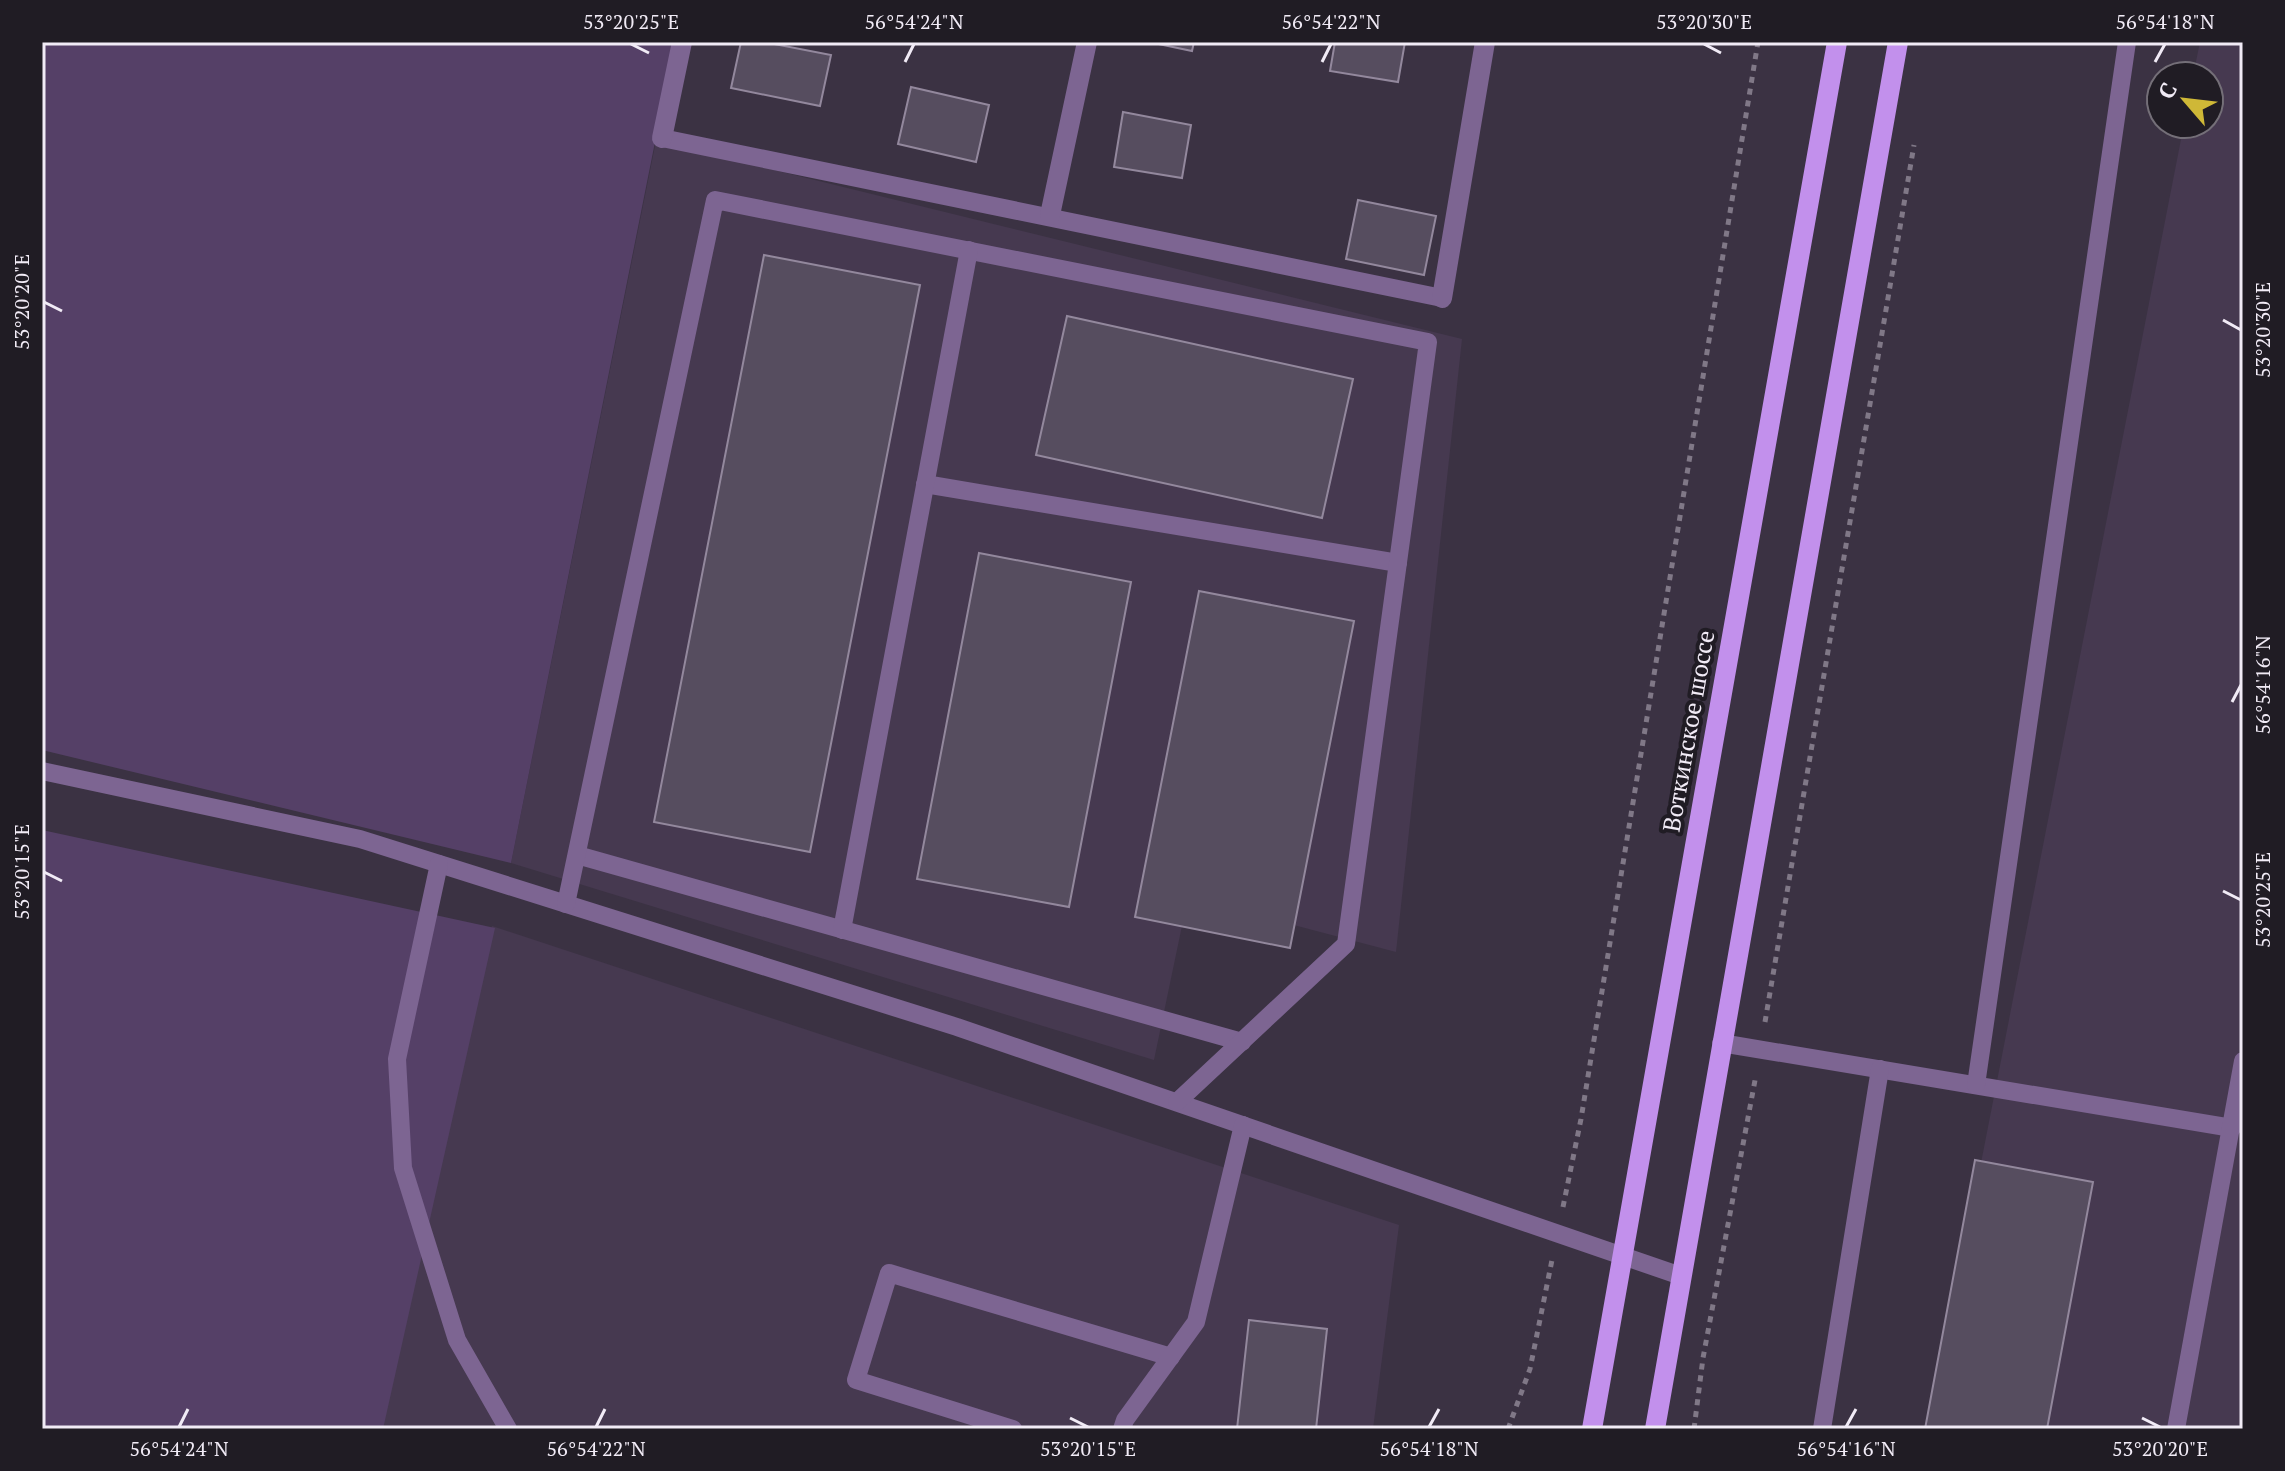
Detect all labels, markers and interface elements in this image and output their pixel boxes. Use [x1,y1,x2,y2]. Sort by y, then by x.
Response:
text: 53°20'25"E [583,8,679,35]
text: 56°54'24"N [864,8,964,35]
text: 56°54'22"N [1281,8,1381,35]
text: 53°20'30"E [1656,8,1752,35]
text: 56°54'18"N [2115,8,2215,35]
north arrow [2145,60,2225,140]
text: С [2151,77,2183,104]
text: 53°20'20"E [8,254,35,350]
text: 53°20'30"E [2249,282,2276,378]
street label: Воткинское шоссе [1655,628,1721,834]
text: 56°54'16"N [2249,635,2276,735]
text: 53°20'15"E [8,824,35,920]
text: 53°20'25"E [2249,852,2276,948]
text: 56°54'24"N [129,1435,229,1462]
text: 56°54'22"N [546,1435,646,1462]
text: 53°20'15"E [1040,1435,1136,1462]
text: 56°54'18"N [1379,1435,1479,1462]
text: 56°54'16"N [1796,1435,1896,1462]
text: 53°20'20"E [2112,1435,2208,1462]

